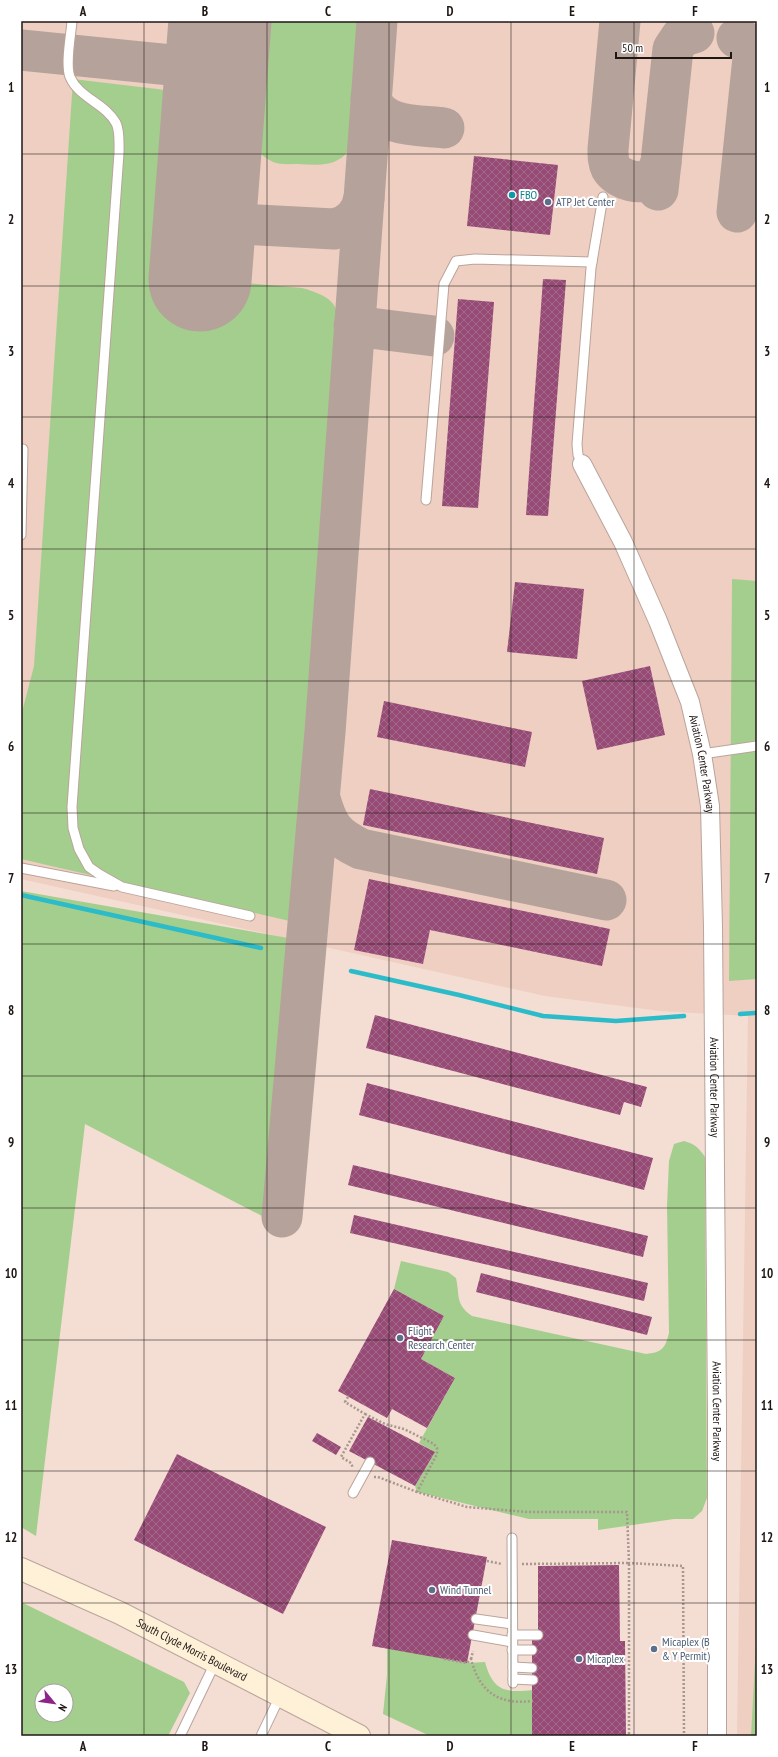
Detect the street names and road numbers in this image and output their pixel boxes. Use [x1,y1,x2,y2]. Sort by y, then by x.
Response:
street label: Aviation Center Parkway [686,713,718,814]
street label: Aviation Center Parkway [707,1037,723,1138]
street label: Aviation Center Parkway [710,1361,725,1462]
street label: South Clyde Morris Boulevard [134,1615,250,1684]

